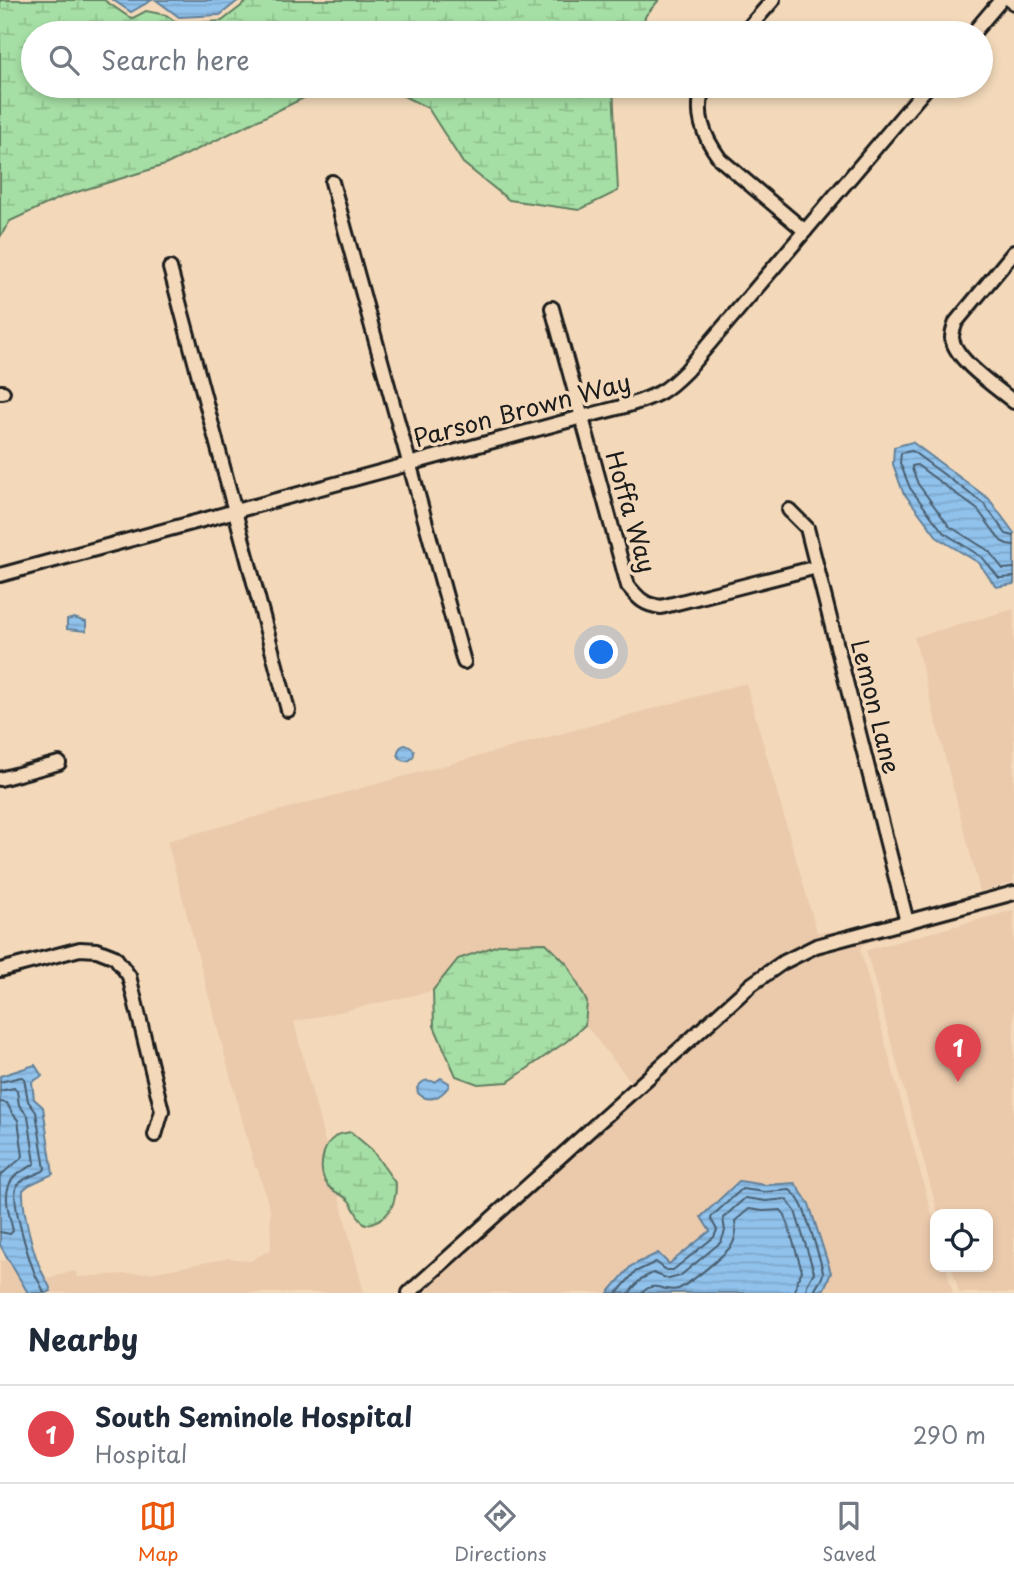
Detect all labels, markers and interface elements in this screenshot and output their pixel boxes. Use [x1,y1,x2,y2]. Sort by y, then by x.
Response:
search box [21,21,993,98]
text: Search here [101,40,250,79]
icon: search [45,41,83,79]
street label: Parson Brown Way [409,363,634,455]
street label: Hoffa Way [597,446,666,577]
your location [584,635,618,669]
street label: Lemon Lane [843,636,911,778]
pin: 1 [935,1024,981,1082]
map controls [930,1209,993,1272]
button: locate [930,1209,993,1272]
text: Nearby [28,1316,138,1361]
text: South Seminole Hospital [95,1397,412,1436]
text: 1 [46,1417,57,1452]
text: 290 m [913,1417,986,1452]
text: Hospital [95,1436,187,1471]
tab: Map [138,1497,178,1567]
tab: Directions [454,1497,547,1567]
tab: Saved [822,1497,876,1567]

